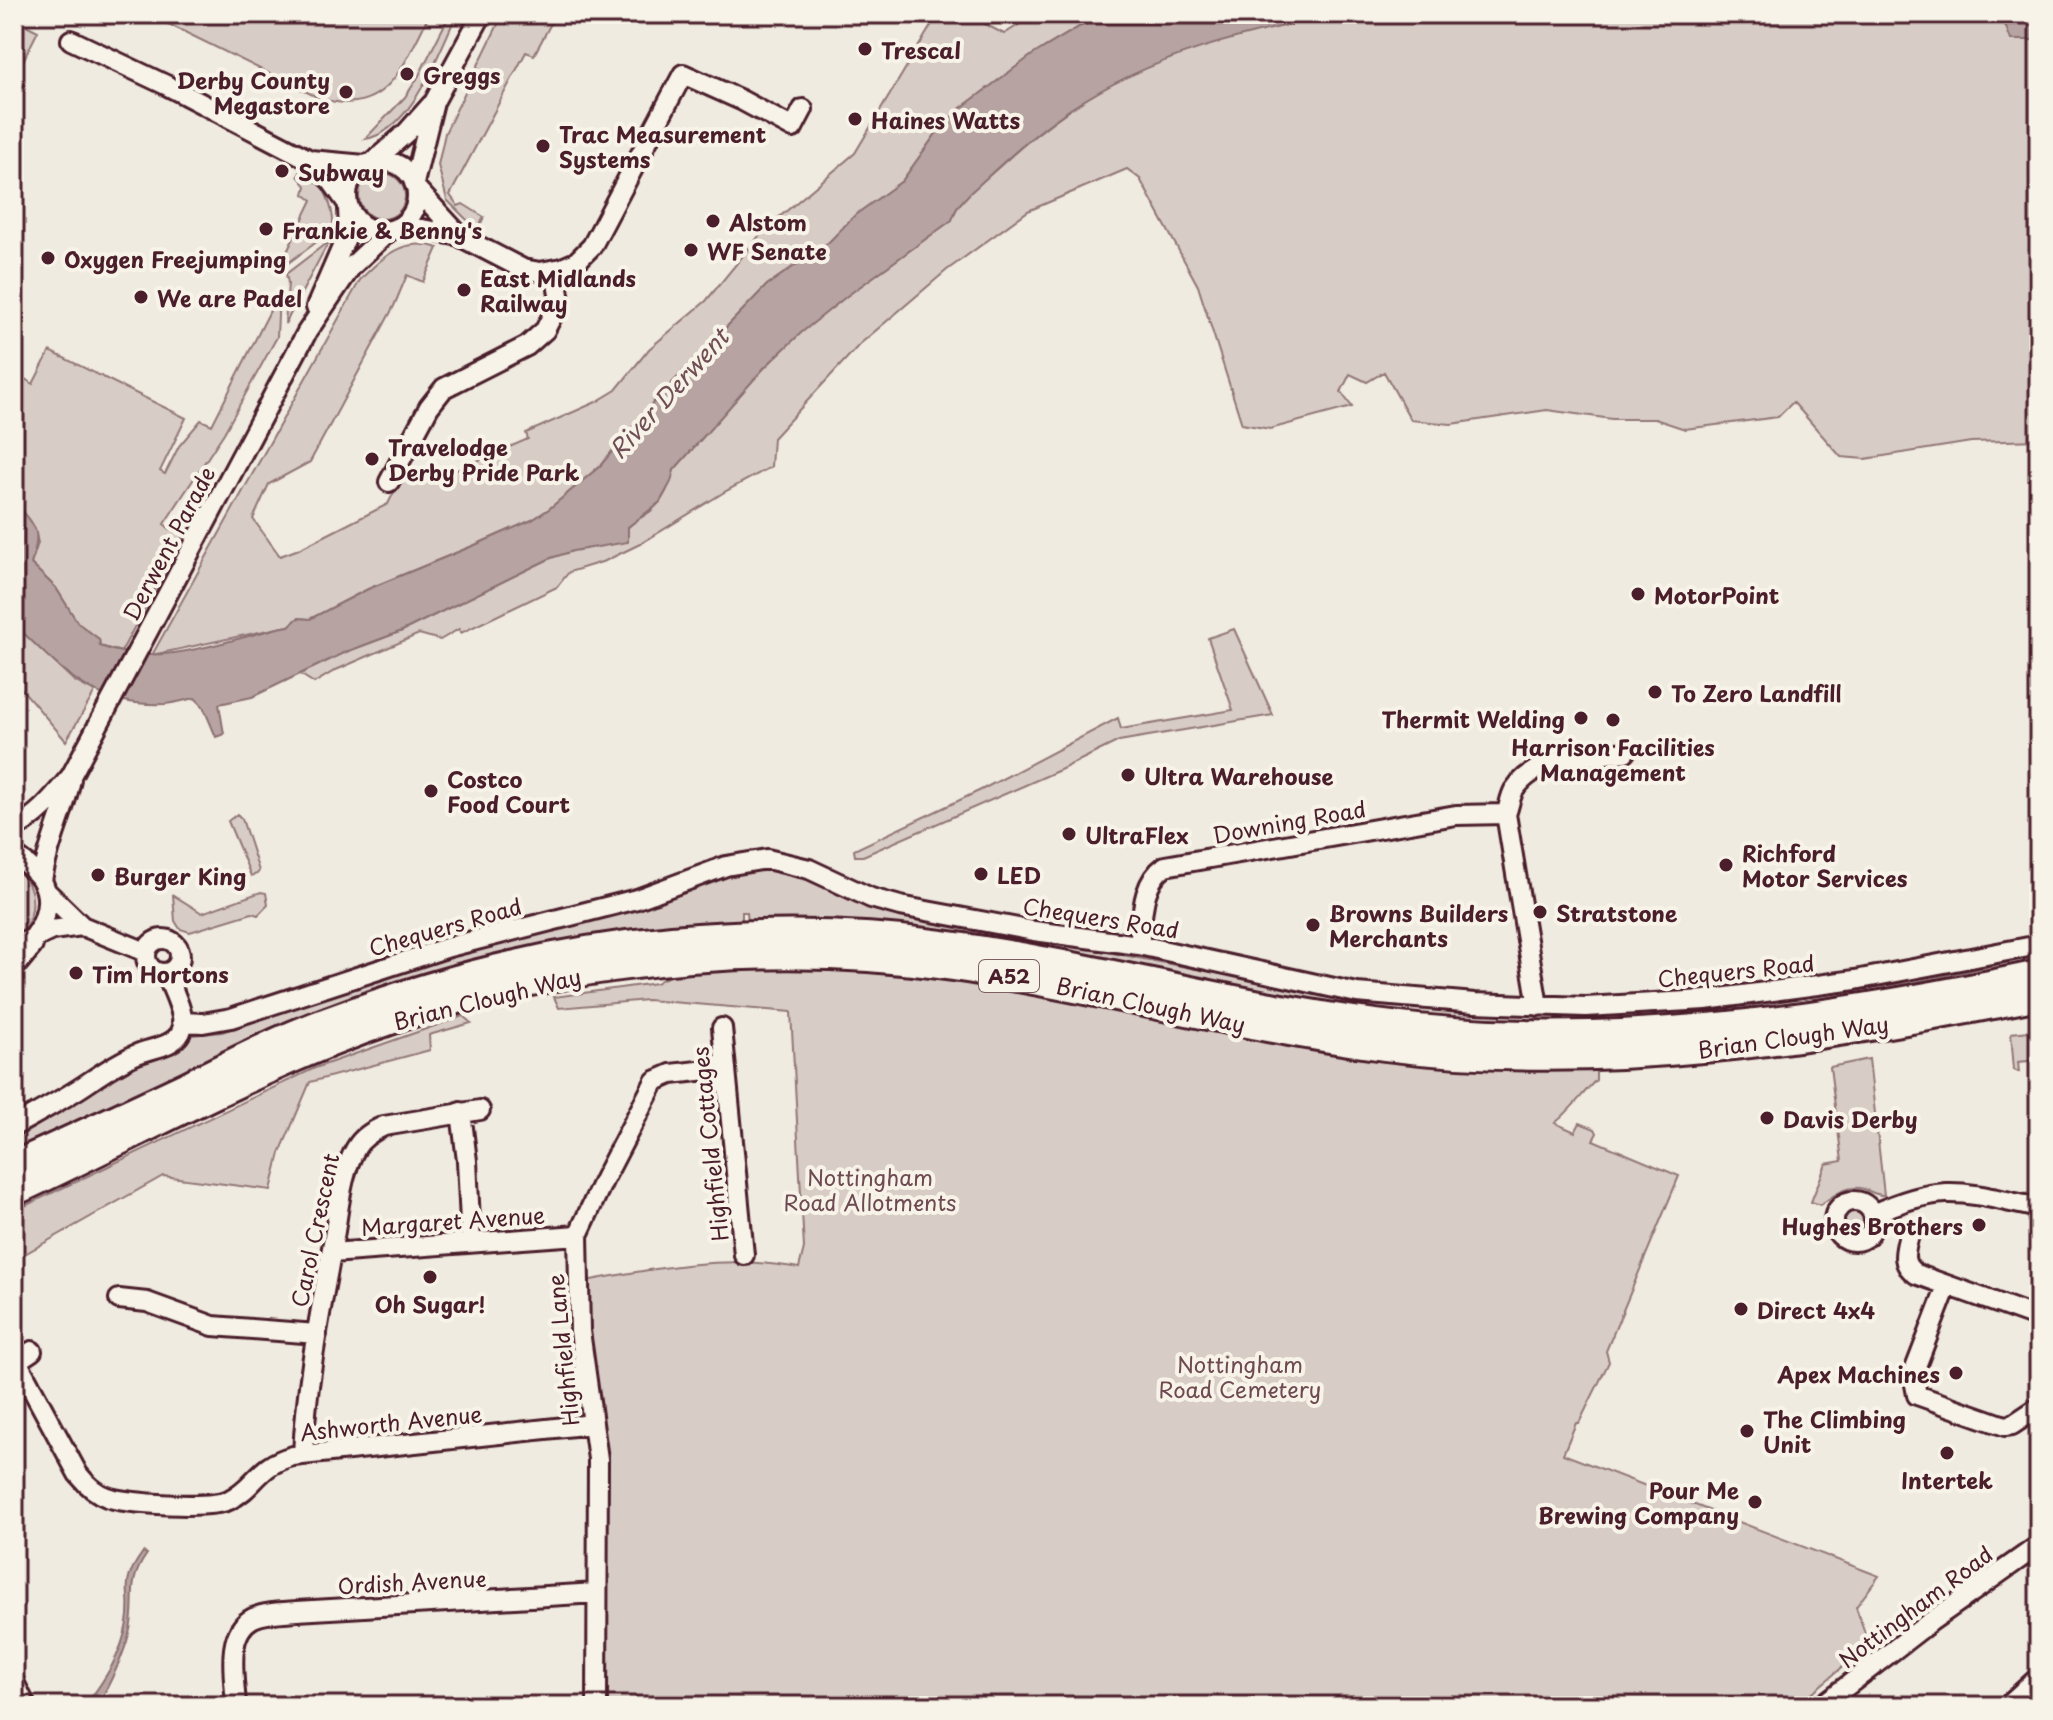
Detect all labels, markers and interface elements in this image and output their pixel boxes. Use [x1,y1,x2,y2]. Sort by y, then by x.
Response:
place label: Trescal [881,33,961,66]
marker: Trescal [856,40,874,58]
place label: Greggs [423,58,500,91]
place label: Derby County Megastore [177,63,330,121]
marker: Greggs [398,65,416,83]
marker: Derby County Megastore [337,83,355,101]
place label: Haines Watts [871,103,1020,136]
marker: Haines Watts [846,110,864,128]
place label: Trac Measurement Systems [559,117,767,175]
marker: Trac Measurement Systems [534,137,552,155]
place label: Subway [298,155,384,188]
marker: Subway [273,162,291,180]
place label: Alstom [728,205,807,238]
marker: Alstom [704,212,722,230]
place label: Frankie & Benny's [282,213,482,246]
marker: Frankie & Benny's [257,220,275,238]
place label: WF Senate [707,234,827,267]
marker: WF Senate [682,241,700,259]
place label: Oxygen Freejumping [64,242,286,275]
marker: Oxygen Freejumping [39,249,57,267]
place label: East Midlands Railway [480,261,636,319]
place label: We are Padel [157,281,302,314]
marker: East Midlands Railway [455,281,473,299]
marker: We are Padel [132,288,150,306]
water label: River Derwent [600,318,738,466]
place label: Travelodge Derby Pride Park [388,430,580,488]
marker: Travelodge Derby Pride Park [363,450,381,468]
street label: Derwent Parade [113,460,223,626]
place label: MotorPoint [1654,578,1780,611]
marker: MotorPoint [1629,585,1647,603]
place label: To Zero Landfill [1671,676,1842,709]
marker: To Zero Landfill [1646,683,1664,701]
place label: Thermit Welding [1381,702,1565,735]
marker: Thermit Welding [1572,709,1590,727]
marker: Harrison Facilities Management [1604,711,1622,729]
place label: Harrison Facilities Management [1511,730,1715,788]
place label: Ultra Warehouse [1144,759,1334,792]
place label: Costco Food Court [447,762,571,820]
marker: Ultra Warehouse [1119,766,1137,784]
marker: Costco Food Court [422,782,440,800]
street label: Downing Road [1210,791,1368,851]
place label: UltraFlex [1085,818,1189,851]
marker: UltraFlex [1060,825,1078,843]
place label: Richford Motor Services [1742,836,1908,894]
marker: Richford Motor Services [1717,856,1735,874]
place label: LED [997,858,1041,891]
place label: Burger King [114,859,246,892]
marker: LED [972,865,990,883]
marker: Burger King [89,866,107,884]
street label: Chequers Road [365,888,525,964]
street label: Chequers Road [1021,888,1181,946]
place label: Browns Builders Merchants [1329,896,1508,954]
place label: Stratstone [1556,896,1678,929]
marker: Stratstone [1531,903,1549,921]
marker: Browns Builders Merchants [1304,916,1322,934]
street label: Chequers Road [1656,945,1816,995]
place label: Tim Hortons [92,957,229,990]
street label: Brian Clough Way [390,959,584,1037]
road number: A52 [979,960,1039,992]
marker: Tim Hortons [67,964,85,982]
street label: Brian Clough Way [1053,968,1249,1040]
street label: Brian Clough Way [1695,1006,1891,1066]
street label: Highfield Cottages [682,1045,736,1243]
place label: Davis Derby [1783,1102,1918,1135]
marker: Davis Derby [1758,1109,1776,1127]
street label: Carol Crescent [282,1150,346,1310]
park label: Nottingham Road Allotments [783,1160,957,1218]
street label: Margaret Avenue [360,1197,546,1243]
place label: Hughes Brothers [1782,1209,1963,1242]
marker: Hughes Brothers [1970,1216,1988,1234]
marker: Oh Sugar! [421,1268,439,1286]
street label: Highfield Lane [538,1272,586,1428]
place label: Oh Sugar! [375,1287,485,1320]
place label: Direct 4x4 [1757,1293,1875,1326]
marker: Direct 4x4 [1732,1300,1750,1318]
park label: Nottingham Road Cemetery [1159,1347,1321,1405]
place label: Apex Machines [1776,1357,1940,1390]
marker: Apex Machines [1947,1364,1965,1382]
street label: Ashworth Avenue [298,1396,484,1448]
place label: The Climbing Unit [1763,1402,1906,1460]
marker: The Climbing Unit [1738,1422,1756,1440]
marker: Intertek [1938,1444,1956,1462]
place label: Intertek [1901,1463,1993,1496]
place label: Pour Me Brewing Company [1538,1473,1739,1531]
marker: Pour Me Brewing Company [1746,1493,1764,1511]
street label: Nottingham Road [1831,1537,1999,1675]
street label: Ordish Avenue [337,1561,487,1601]

